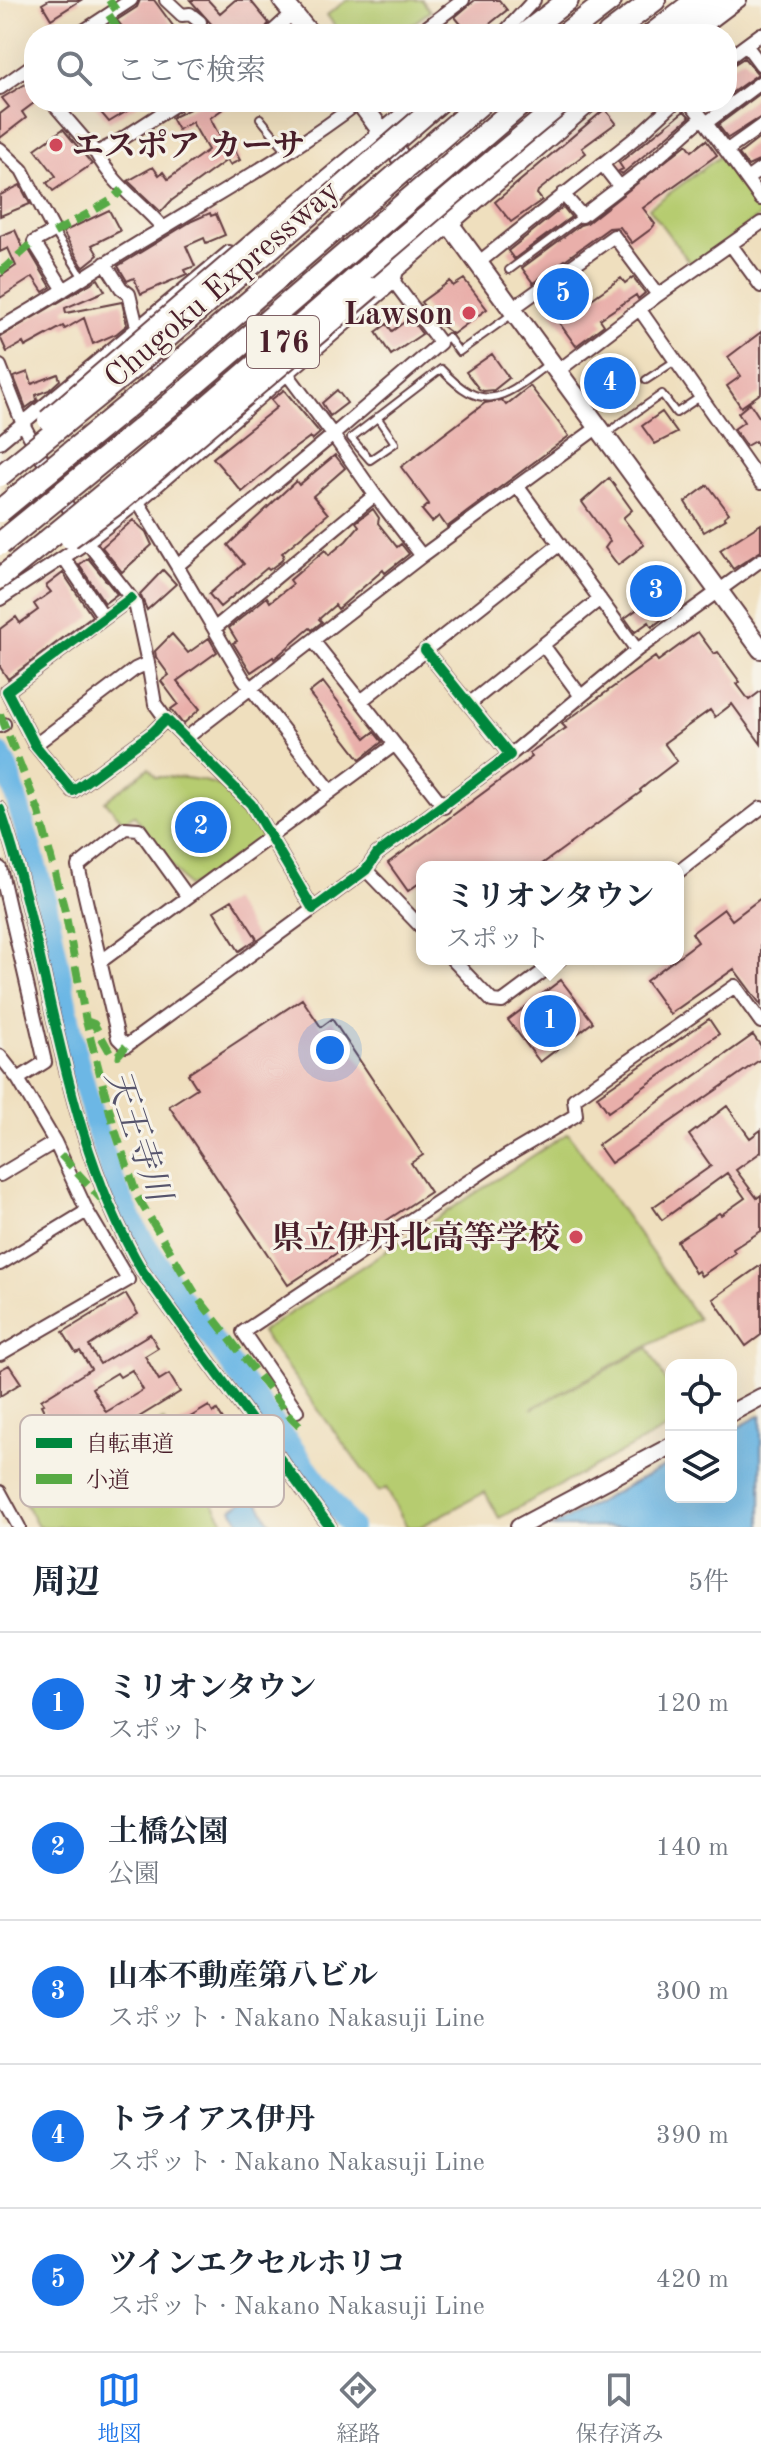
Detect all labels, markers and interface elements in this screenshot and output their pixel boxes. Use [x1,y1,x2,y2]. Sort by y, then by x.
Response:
search box [24,24,737,112]
icon: search [52,46,96,90]
text: ここで検索 [116,57,266,87]
place label: エスポア カーサ [72,129,305,164]
marker: エスポア カーサ [47,136,65,154]
street label: Chugoku Expressway [100,175,346,395]
pin: 5 [537,264,589,324]
place label: Lawson [344,300,453,332]
marker: Lawson [460,304,478,322]
road number: 176 [247,316,319,368]
pin: 4 [584,353,636,413]
pin: 3 [630,561,682,621]
pin: 2 [175,797,227,857]
popup [416,861,684,965]
text: ミリオンタウン [446,883,654,913]
text: スポット [446,927,550,953]
pin: 1 [524,991,576,1051]
your location [310,1030,350,1070]
water label: 天王寺川 [98,1065,179,1210]
place label: 県立伊丹北高等学校 [272,1220,560,1256]
marker: 県立伊丹北高等学校 [567,1228,585,1246]
map controls [665,1359,737,1503]
button: locate [665,1359,737,1431]
legend [20,1415,284,1507]
button: layers [665,1431,737,1503]
text: 自転車道 [86,1432,174,1456]
text: 小道 [86,1468,130,1492]
text: 周辺 [32,1567,100,1601]
text: 5件 [688,1570,729,1596]
text: ミリオンタウン [108,1674,317,1704]
text: 1 [50,1691,66,1717]
text: 120 m [656,1691,729,1717]
text: スポット [108,1718,212,1744]
text: 土橋公園 [108,1818,228,1848]
text: 2 [50,1835,66,1861]
text: 140 m [656,1835,729,1861]
text: 公園 [108,1862,160,1888]
text: 山本不動産第八ビル [108,1962,378,1992]
text: 3 [50,1979,66,2005]
text: 300 m [656,1979,729,2005]
text: スポット · Nakano Nakasuji Line [108,2006,485,2032]
text: トライアス伊丹 [108,2106,315,2136]
text: 4 [50,2123,66,2149]
text: 390 m [656,2123,729,2149]
text: スポット · Nakano Nakasuji Line [108,2150,485,2176]
text: ツインエクセルホリコ [108,2250,406,2280]
text: 5 [50,2267,66,2293]
text: 420 m [656,2267,729,2293]
text: スポット · Nakano Nakasuji Line [108,2294,485,2320]
tab: 地図 [97,2368,142,2449]
tab: 経路 [336,2368,381,2449]
tab: 保存済み [575,2368,664,2449]

